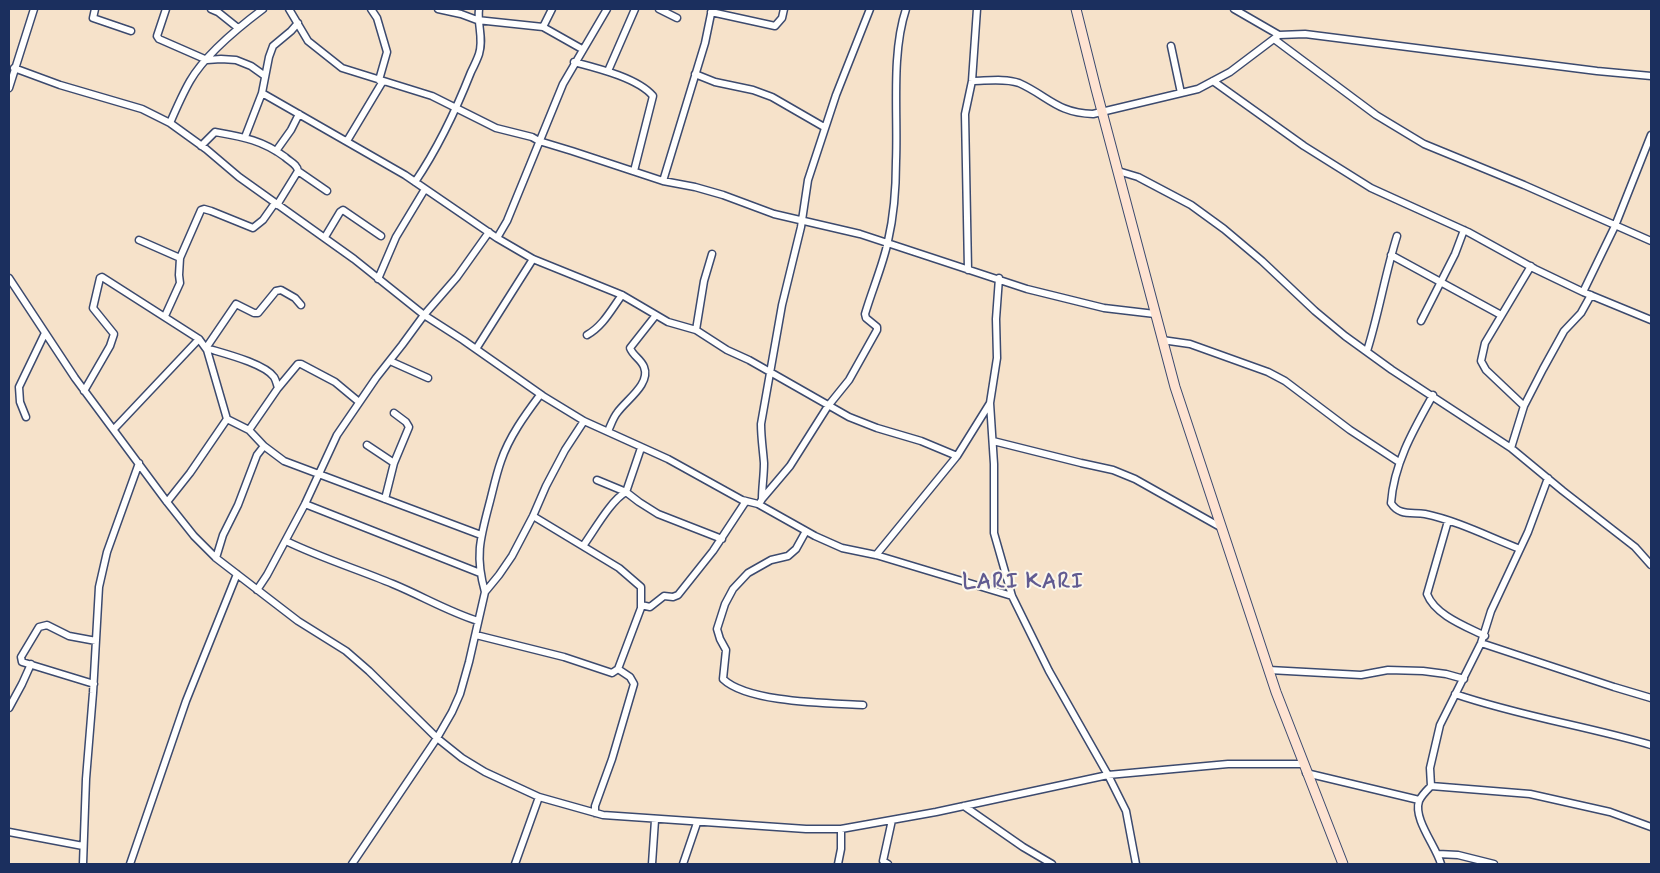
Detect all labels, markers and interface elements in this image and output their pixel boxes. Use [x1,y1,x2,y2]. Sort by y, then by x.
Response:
district label: LARI KARI [960,570,1086,596]

